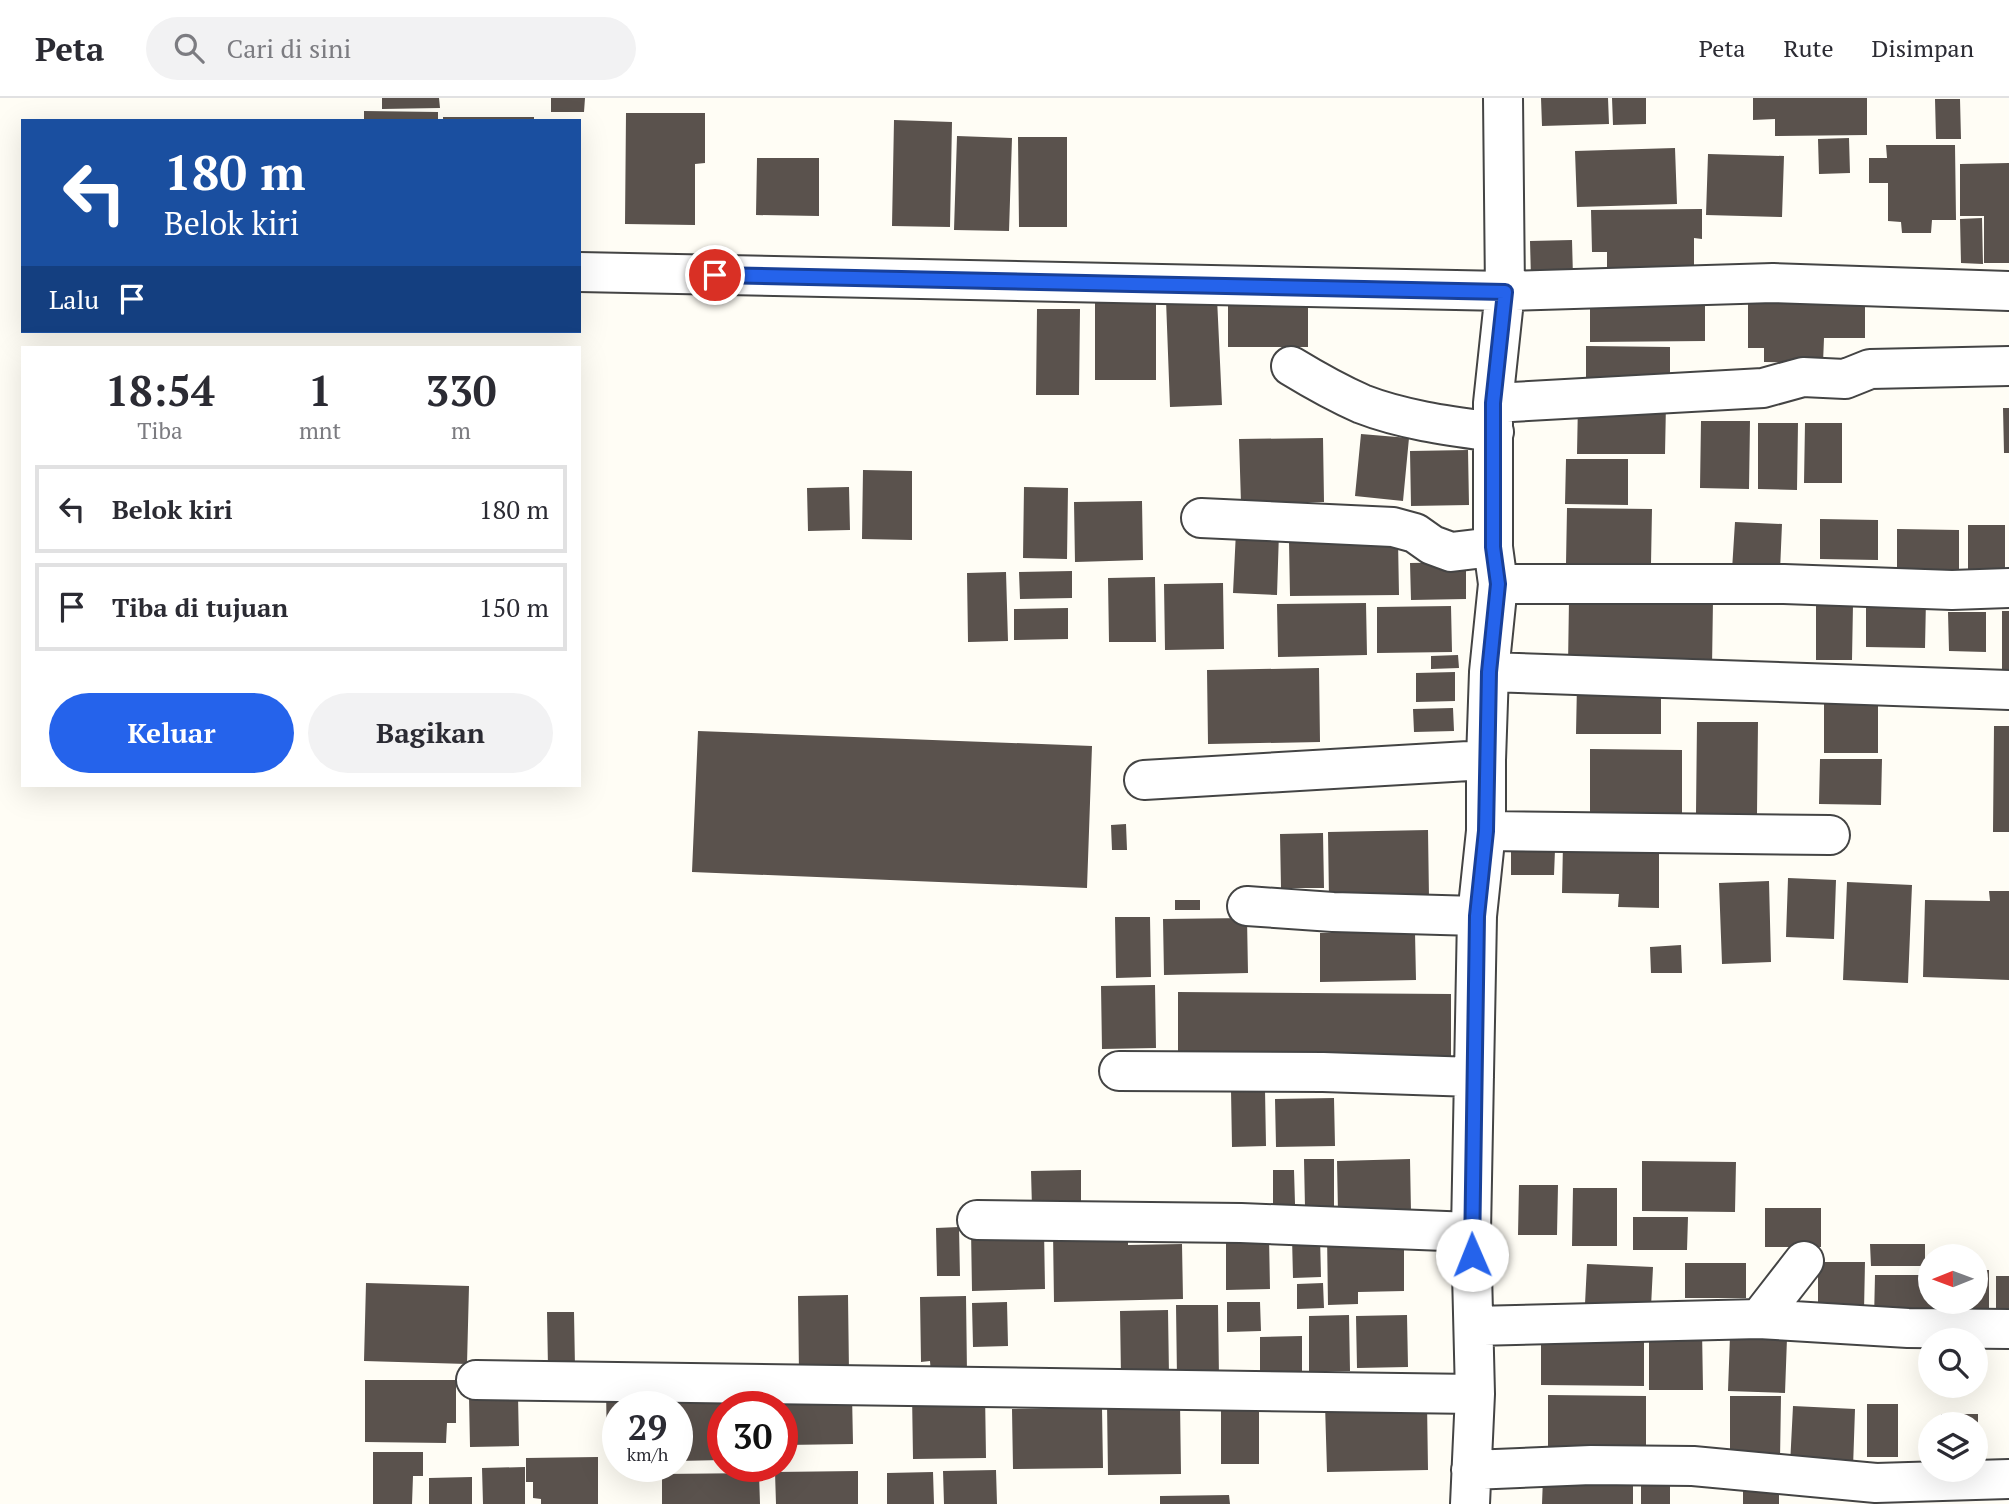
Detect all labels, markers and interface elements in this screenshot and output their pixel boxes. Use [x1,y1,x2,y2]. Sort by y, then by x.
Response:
search box [146,17,636,80]
text: Peta [35,27,104,70]
icon: search [170,29,208,67]
text: Cari di sini [226,31,351,65]
text: Peta [1699,32,1745,64]
text: Rute [1783,32,1833,64]
text: Disimpan [1871,32,1974,64]
text: 180 m [164,139,306,204]
icon: left [49,147,140,238]
text: Belok kiri [164,202,299,244]
pin [685,245,745,305]
icon: arrive [696,256,734,294]
icon: arrive [113,280,151,318]
text: Lalu [49,282,99,316]
text: 18:54 [105,362,215,418]
text: 1 [308,362,332,418]
text: 330 [425,362,497,418]
text: Tiba [137,415,183,446]
text: mnt [299,415,341,446]
text: m [451,415,471,446]
icon: left [53,490,91,528]
text: Belok kiri [112,492,233,526]
text: 180 m [479,492,549,526]
icon: arrive [53,588,91,626]
text: Tiba di tujuan [112,590,288,624]
text: 150 m [479,590,549,624]
button: Keluar [49,693,294,773]
button: Bagikan [308,693,553,773]
position arrow [1435,1218,1509,1292]
north arrow [1918,1244,1988,1314]
map controls [1918,1244,1988,1482]
button: search [1918,1328,1988,1398]
speed limit sign: 30 [707,1391,798,1482]
text: 29 [628,1404,667,1450]
button: layers [1918,1412,1988,1482]
text: km/h [627,1442,668,1466]

